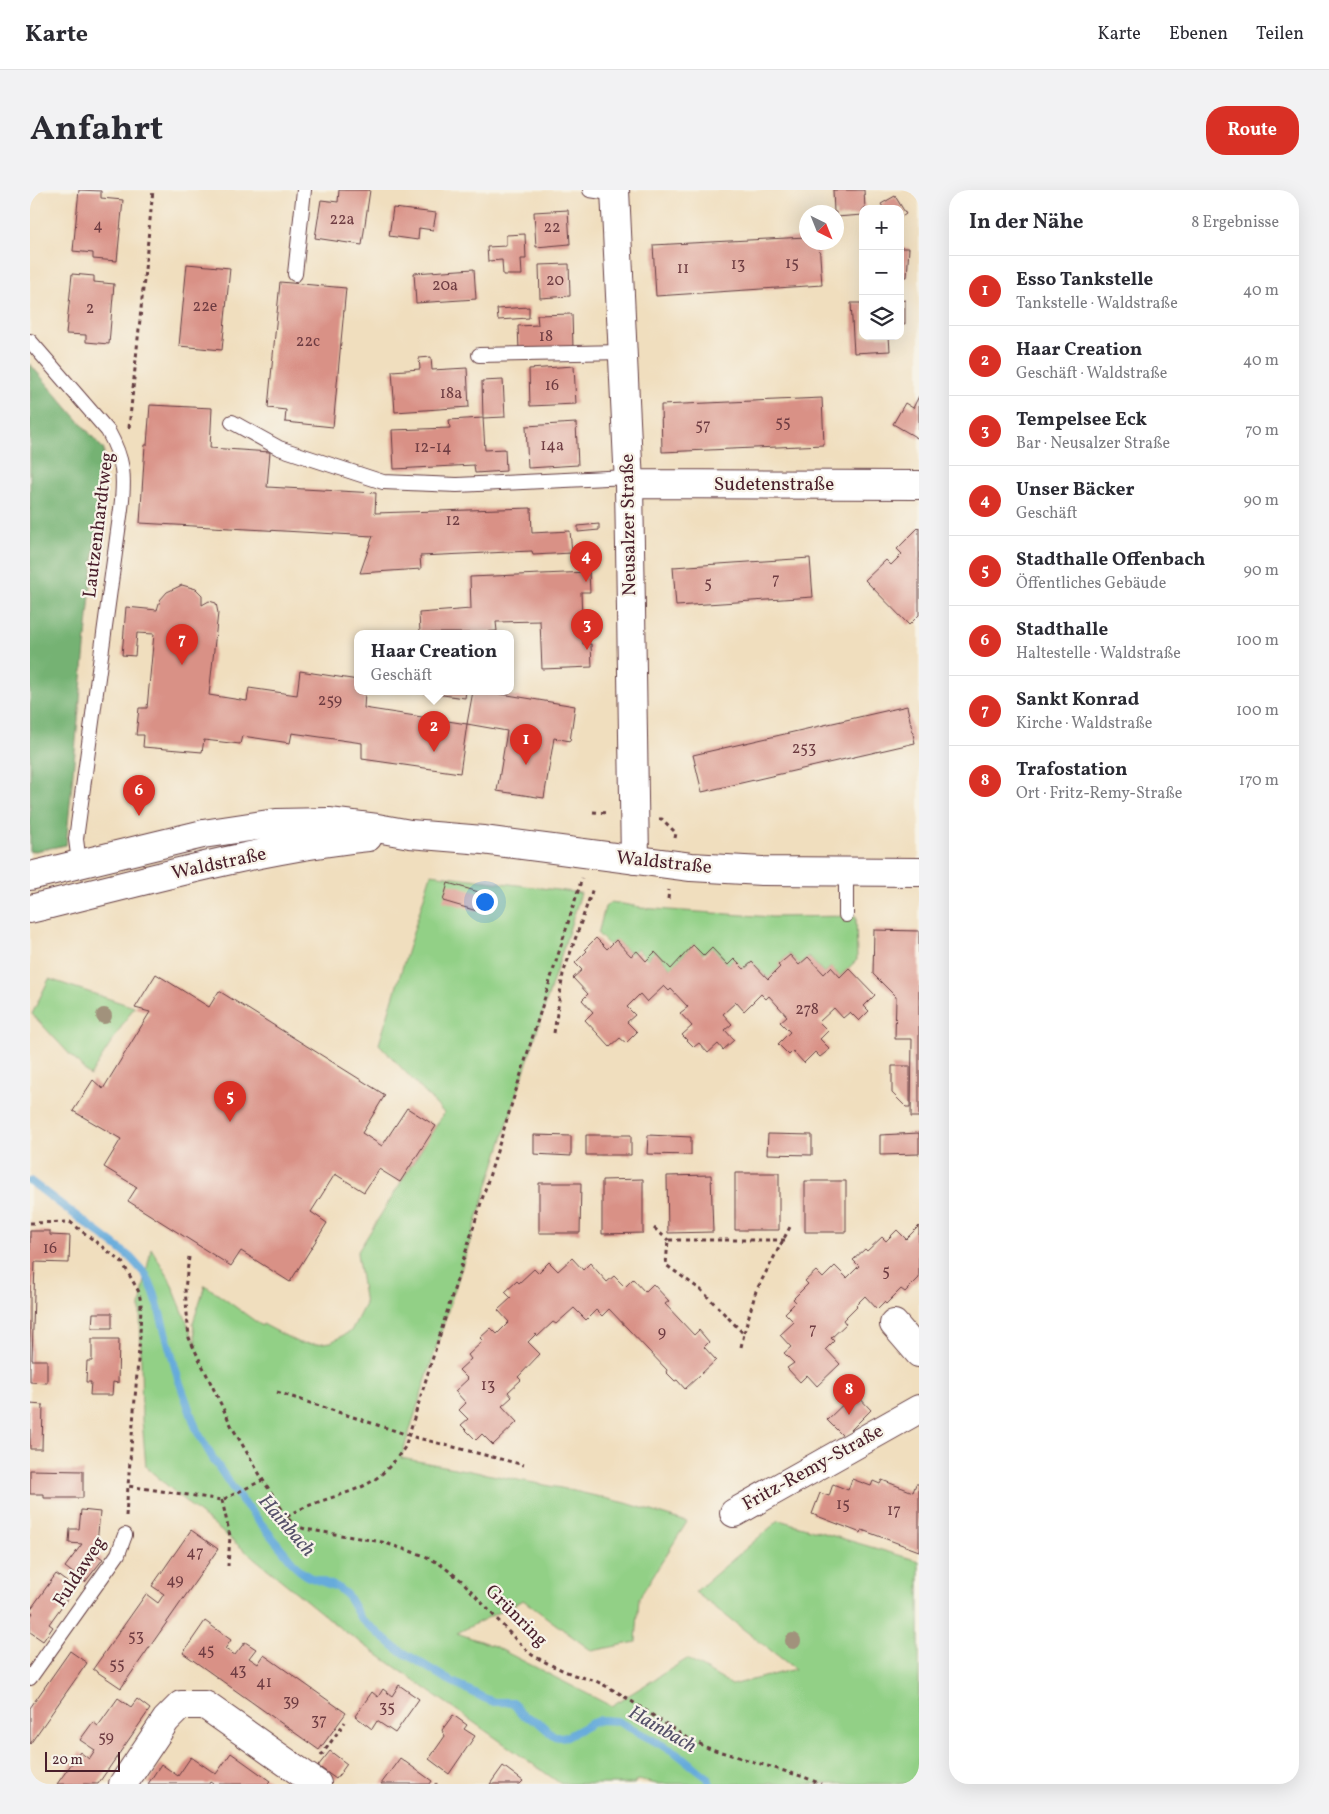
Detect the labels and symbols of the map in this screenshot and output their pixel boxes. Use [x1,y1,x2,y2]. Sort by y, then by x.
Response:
north arrow [799,205,844,250]
house number: 22a [329,209,355,231]
house number: 4 [93,215,103,237]
house number: 22 [543,217,561,239]
house number: 15 [785,253,799,275]
house number: 13 [731,254,745,276]
house number: 11 [677,258,689,280]
house number: 20 [546,270,564,292]
house number: 20a [432,275,458,297]
house number: 22e [193,296,217,318]
house number: 2 [86,298,94,320]
house number: 18 [539,326,553,348]
house number: 22c [296,331,320,353]
house number: 16 [545,375,559,397]
house number: 18a [440,383,462,405]
house number: 55 [775,412,791,434]
house number: 57 [695,415,711,437]
house number: 14a [540,435,564,457]
house number: 12-14 [414,437,452,459]
street label: Lautzenhardtweg [77,451,121,599]
street label: Neusalzer Straße [615,454,643,596]
street label: Sudetenstraße [714,472,834,498]
house number: 12 [446,510,460,532]
pin: 4 [570,541,602,582]
house number: 7 [772,569,780,591]
house number: 5 [704,573,712,595]
pin: 3 [571,609,603,650]
pin: 7 [166,624,198,665]
house number: 259 [318,690,342,712]
pin: 2 [418,711,450,752]
pin: 1 [510,724,542,765]
house number: 253 [792,738,816,760]
pin: 6 [123,775,155,816]
street label: Waldstraße [169,841,269,887]
street label: Waldstraße [615,845,713,881]
your location [472,889,498,915]
house number: 278 [795,999,819,1021]
pin: 5 [214,1081,246,1122]
house number: 16 [43,1238,57,1260]
house number: 5 [882,1261,890,1283]
house number: 7 [809,1319,817,1341]
house number: 9 [658,1322,666,1344]
pin: 8 [833,1374,865,1415]
house number: 13 [481,1375,495,1397]
street label: Fritz-Remy-Straße [738,1418,888,1518]
water label: Hainbach [251,1489,321,1563]
house number: 15 [836,1494,850,1516]
house number: 17 [887,1500,901,1522]
street label: Fuldaweg [47,1532,113,1612]
house number: 47 [186,1542,204,1564]
house number: 49 [166,1570,184,1592]
street label: Grünring [479,1579,553,1653]
house number: 53 [128,1626,144,1648]
house number: 45 [198,1640,214,1662]
house number: 55 [109,1654,125,1676]
house number: 43 [229,1660,247,1682]
house number: 41 [256,1672,272,1694]
house number: 39 [283,1691,299,1713]
house number: 35 [379,1697,395,1719]
water label: Hainbach [623,1699,701,1761]
house number: 37 [311,1710,327,1732]
house number: 59 [98,1727,114,1749]
scale bar [45,1749,120,1772]

